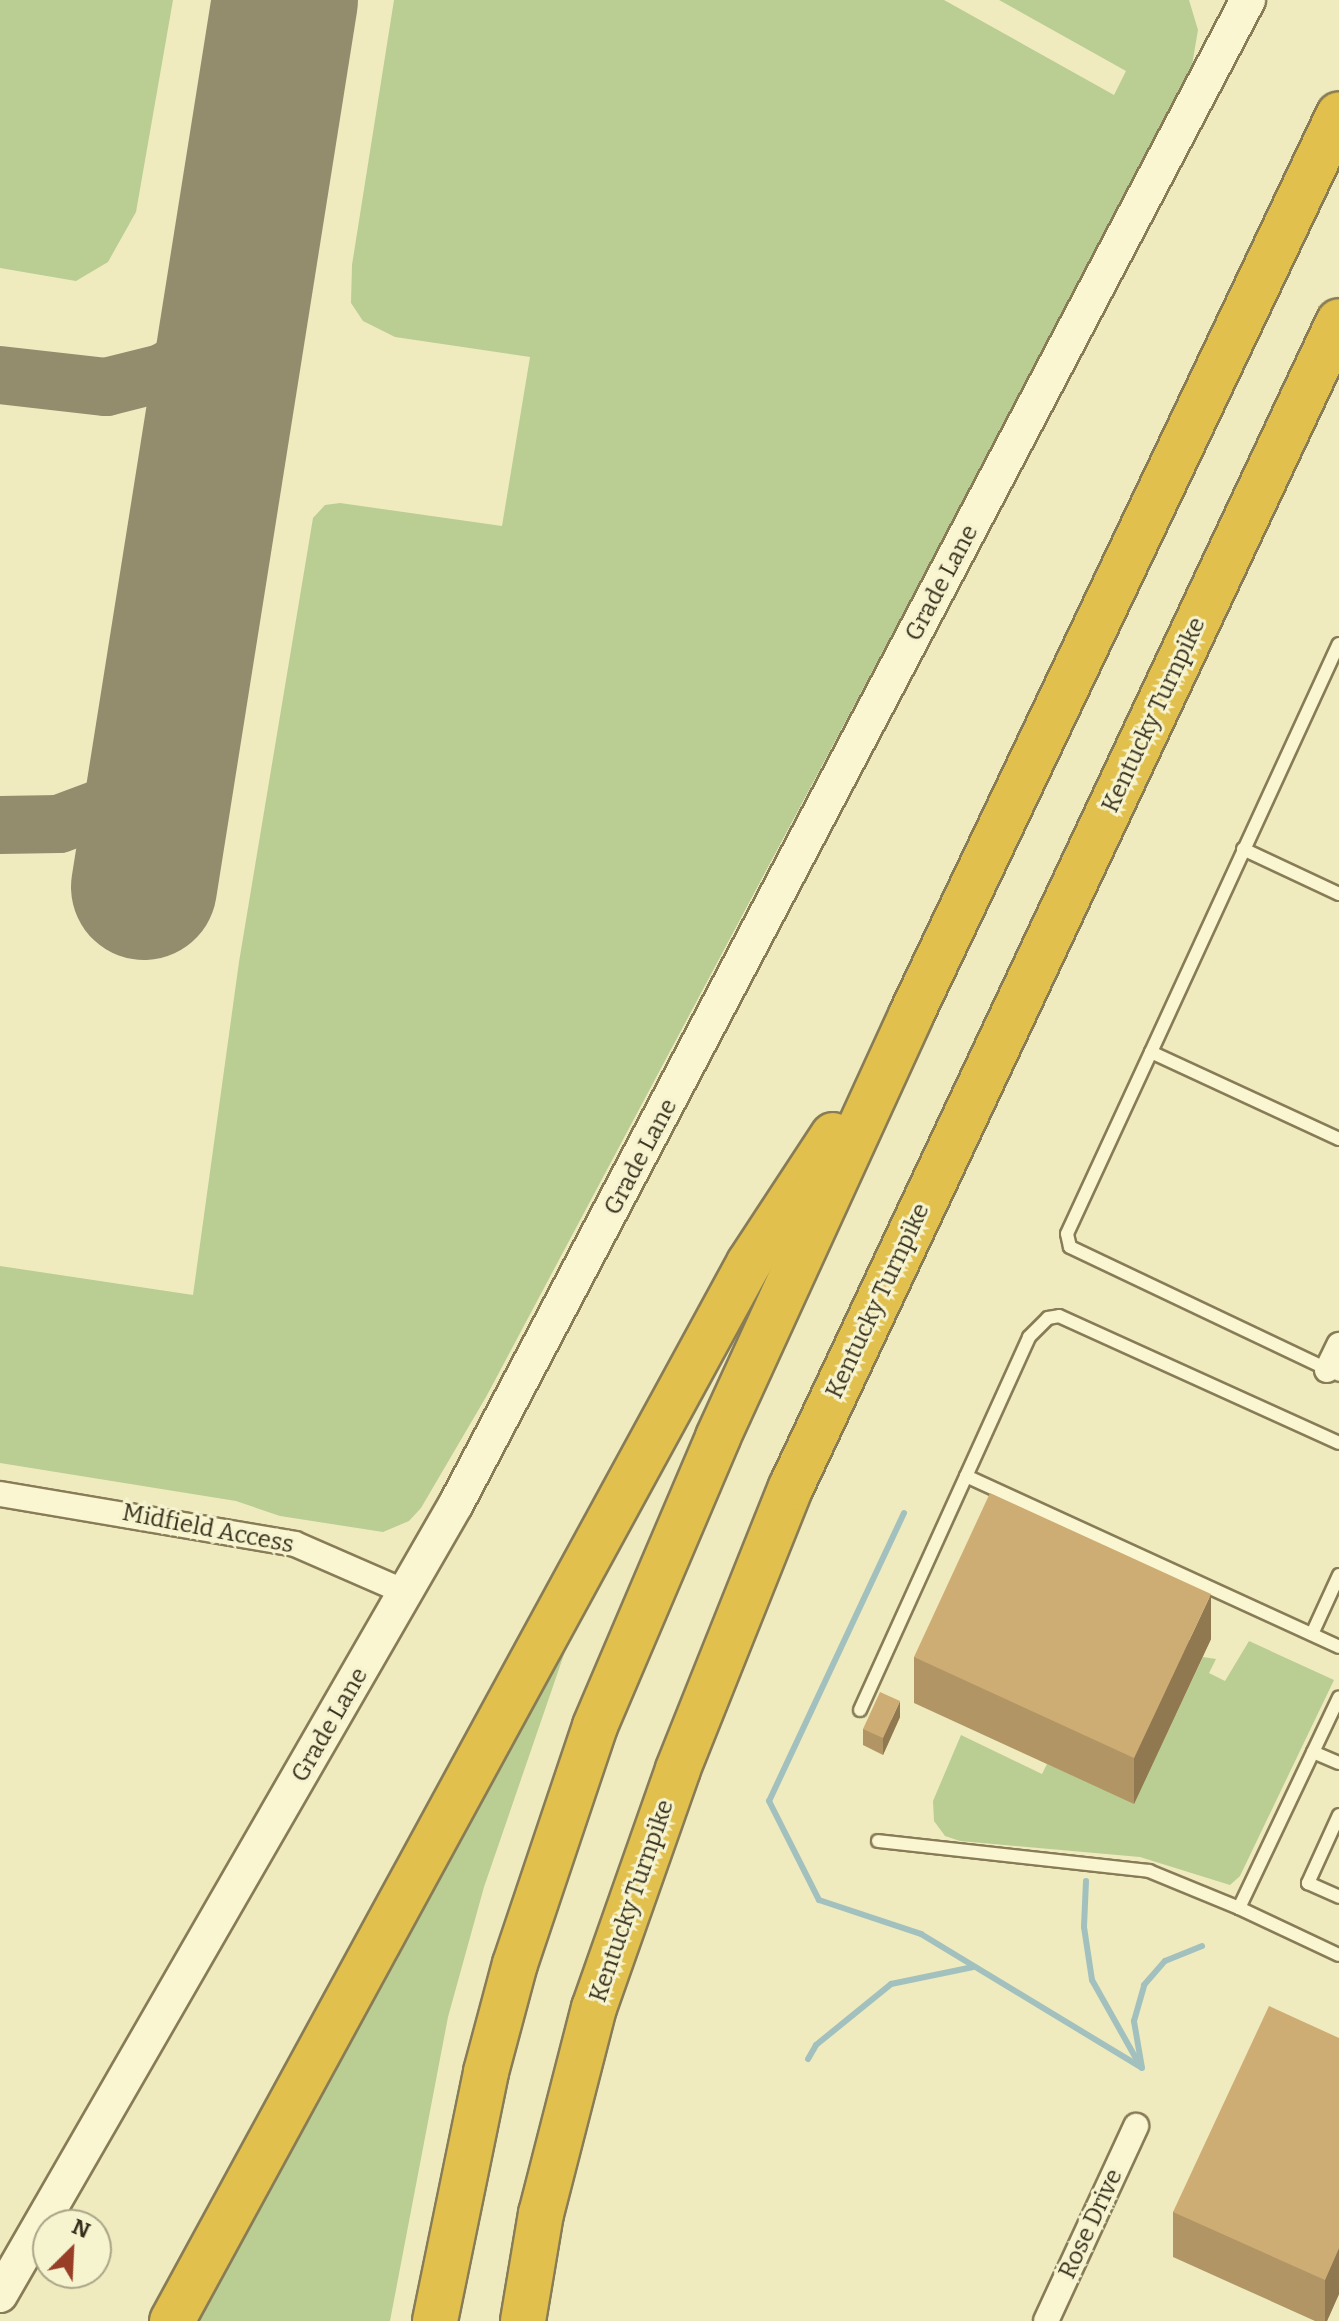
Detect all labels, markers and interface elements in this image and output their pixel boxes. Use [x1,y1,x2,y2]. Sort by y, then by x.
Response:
street label: Grade Lane [899,520,985,646]
street label: Kentucky Turnpike [1096,613,1212,817]
street label: Grade Lane [598,1094,684,1220]
street label: Kentucky Turnpike [820,1199,936,1403]
street label: Midfield Access [120,1498,296,1560]
street label: Grade Lane [286,1663,374,1787]
street label: Kentucky Turnpike [584,1796,680,2006]
street label: Rose Drive [1053,2165,1129,2283]
north arrow [32,2209,112,2289]
text: N [68,2213,94,2244]

